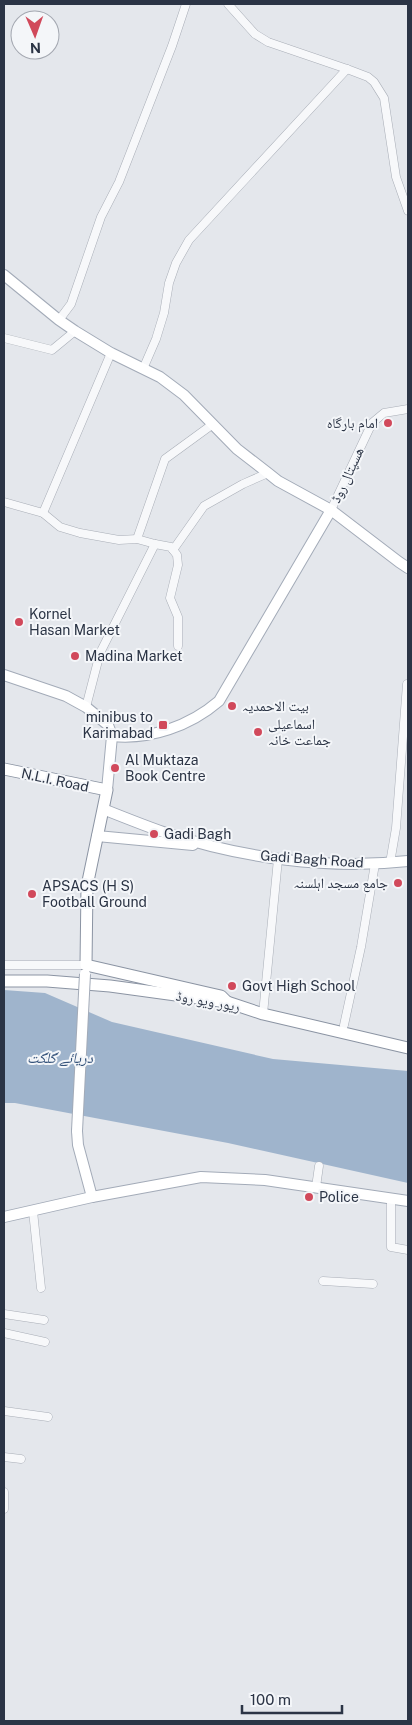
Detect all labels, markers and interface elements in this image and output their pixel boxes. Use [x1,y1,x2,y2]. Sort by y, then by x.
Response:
north arrow [10,10,60,60]
text: N [30,40,41,56]
place label: امام بارگاہ [327,415,378,433]
marker: امام بارگاہ [382,417,394,429]
street label: ھسپتال روڈ [327,445,368,506]
place label: Kornel Hasan Market [29,606,120,638]
marker: Kornel Hasan Market [13,616,25,628]
place label: Madina Market [85,648,182,664]
marker: Madina Market [69,650,81,662]
place label: بیت الاحمدیہ [242,698,309,714]
marker: بیت الاحمدیہ [226,700,238,712]
place label: minibus to Karimabad [83,709,153,741]
place label: اسماعیلی جماعت خانہ [268,716,331,748]
marker: minibus to Karimabad [157,719,169,731]
marker: اسماعیلی جماعت خانہ [252,726,264,738]
place label: Al Muktaza Book Centre [125,752,206,784]
marker: Al Muktaza Book Centre [109,762,121,774]
street label: N.L.I. Road [20,765,90,795]
place label: Gadi Bagh [164,826,231,842]
marker: Gadi Bagh [148,828,160,840]
street label: Gadi Bagh Road [260,847,364,871]
place label: جامع مسجد اہلسنہ [294,875,388,893]
marker: جامع مسجد اہلسنہ [392,877,404,889]
place label: APSACS (H S) Football Ground [42,878,147,910]
marker: APSACS (H S) Football Ground [26,888,38,900]
place label: Govt High School [242,978,355,994]
marker: Govt High School [226,980,238,992]
street label: ریور ویو روڈ [175,988,241,1015]
water label: دریائے گلگت [27,1049,94,1067]
place label: Police [319,1189,359,1205]
marker: Police [303,1191,315,1203]
scale bar [242,1682,342,1714]
text: 100 m [250,1691,291,1708]

